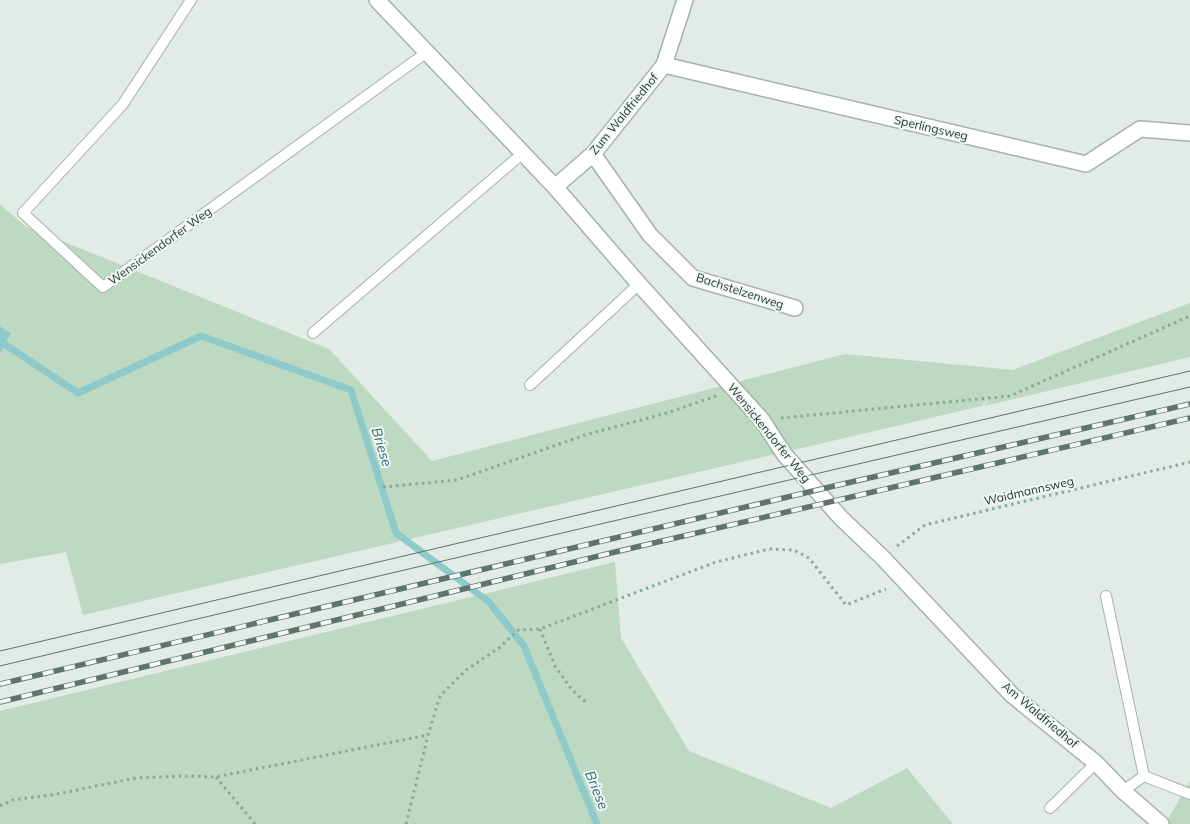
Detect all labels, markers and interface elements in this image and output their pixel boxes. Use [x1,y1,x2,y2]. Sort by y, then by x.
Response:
street label: Zum Waldfriedhof [586,69,662,157]
street label: Sperlingsweg [893,112,970,143]
street label: Wensickendorfer Weg [105,203,214,288]
street label: Bachstelzenweg [694,269,786,312]
street label: Wensickendorfer Weg [725,380,814,485]
water label: Briese [368,425,397,469]
street label: Waidmannsweg [983,473,1075,508]
street label: Am Waldfriedhof [999,678,1082,752]
water label: Briese [581,768,613,812]

